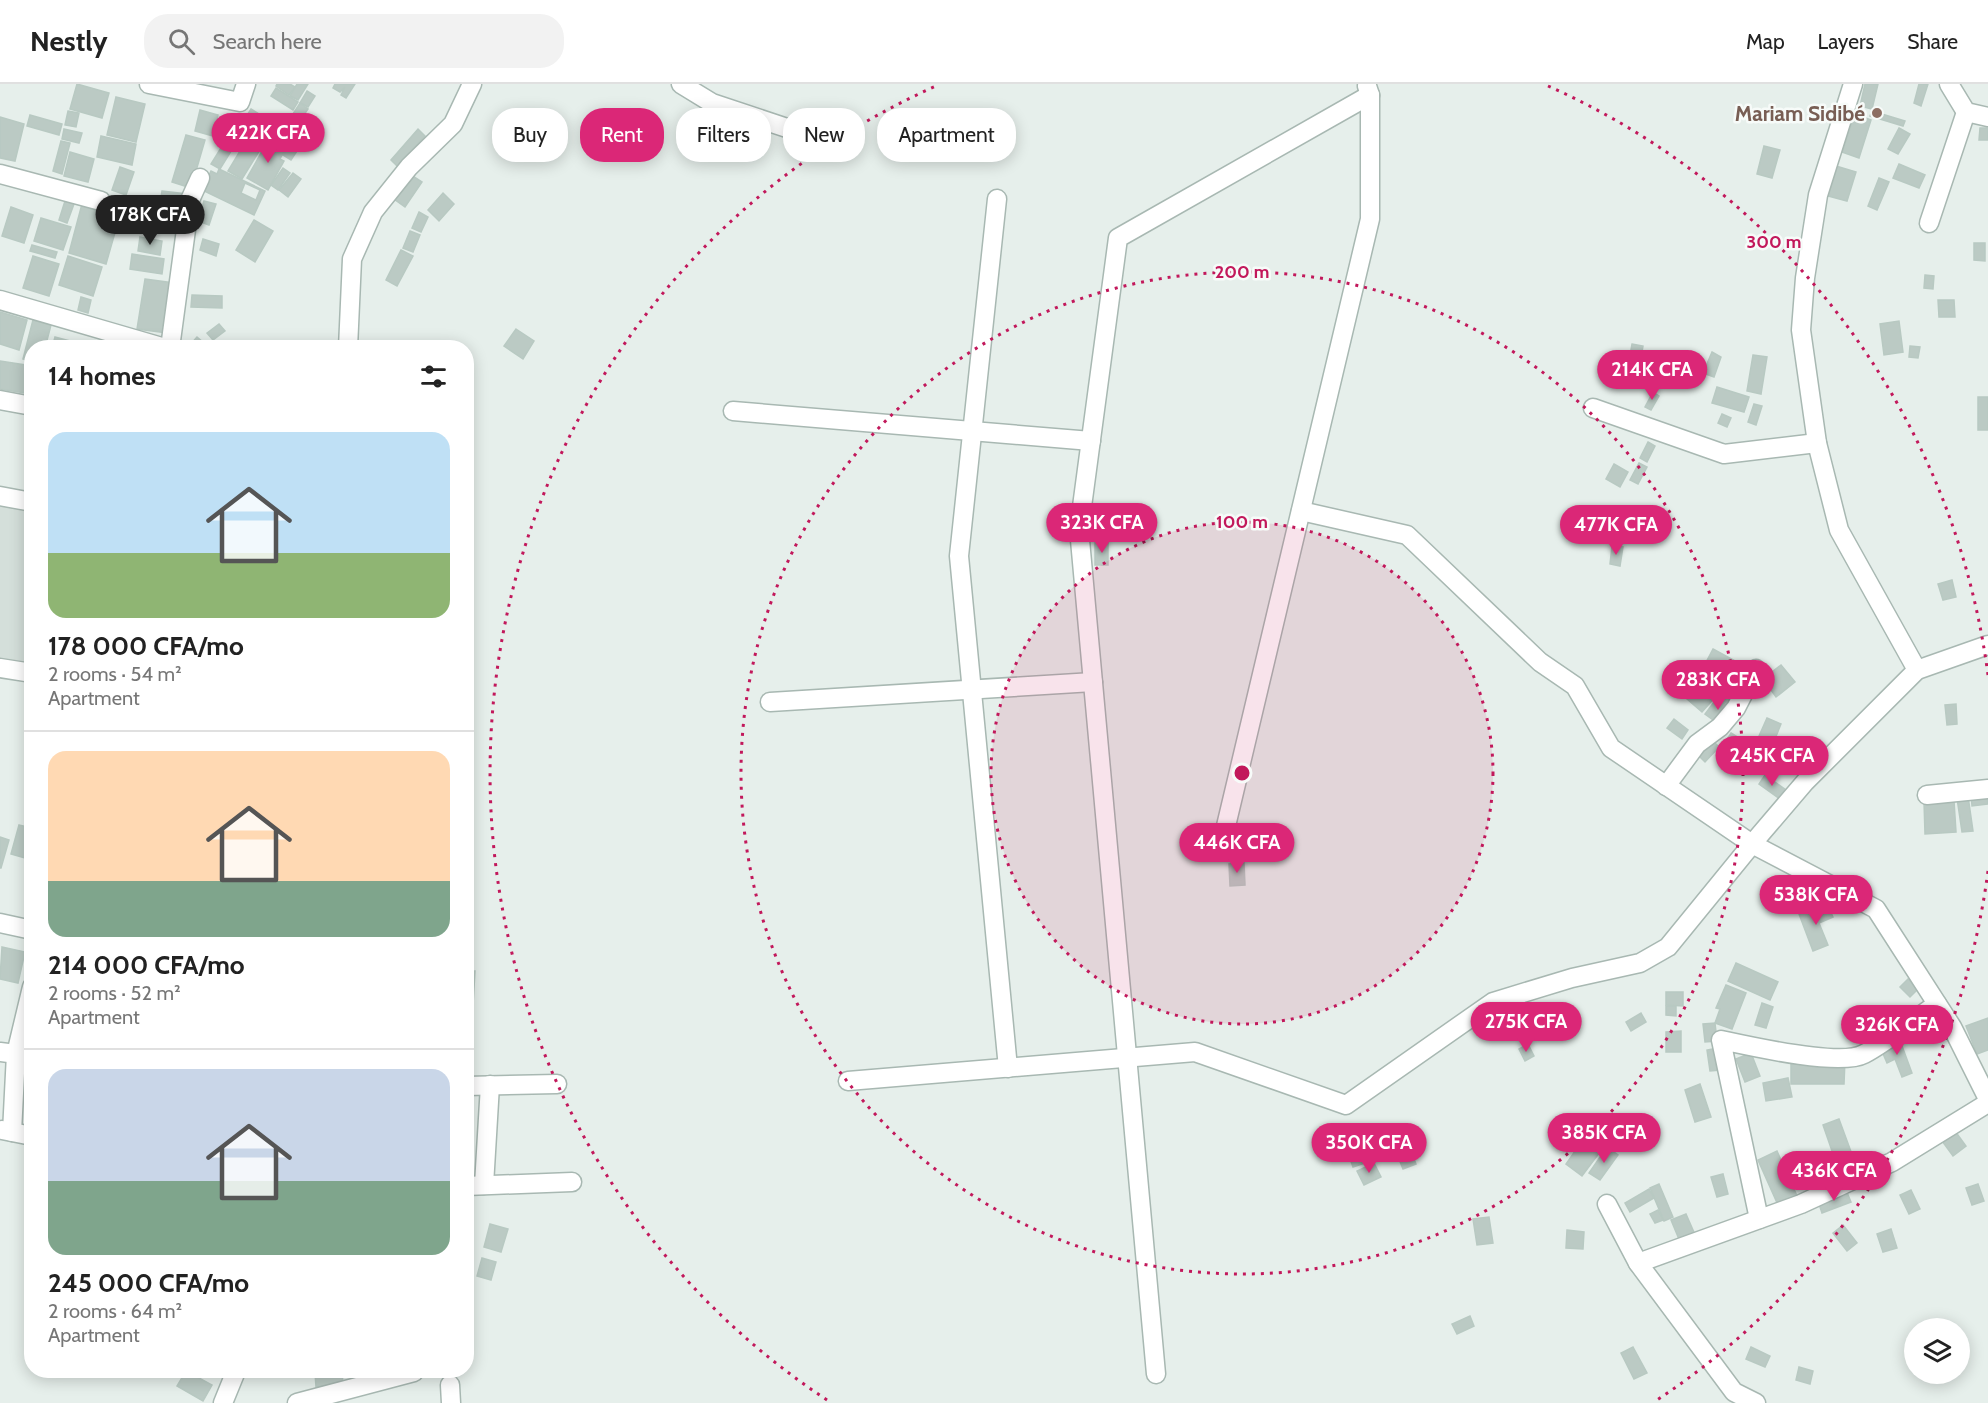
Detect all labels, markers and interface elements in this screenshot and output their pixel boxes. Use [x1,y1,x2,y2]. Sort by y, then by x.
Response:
search box [144,14,564,68]
text: Nestly [30,24,108,58]
icon: search [165,25,198,58]
text: Search here [213,28,322,55]
text: Map [1746,29,1785,54]
text: Layers [1818,29,1874,54]
text: Share [1907,29,1958,54]
place label: Mariam Sidibé [1735,101,1865,126]
marker: Mariam Sidibé [1870,106,1884,120]
chip: Buy [492,108,568,162]
chip: Rent [580,108,664,162]
chip: Filters [676,108,771,162]
chip: New [783,108,865,162]
chip: Apartment [877,108,1016,162]
pin: 422K CFA [206,113,330,164]
text: 422K CFA [226,120,310,144]
pin: 178K CFA [88,195,212,246]
text: 178K CFA [110,202,190,226]
text: 300 m [1747,231,1801,253]
text: 200 m [1215,261,1269,283]
pin: 214K CFA [1590,350,1714,401]
text: 214K CFA [1611,357,1693,381]
text: 14 homes [48,360,156,392]
icon: filters [417,360,450,393]
icon: home [195,471,303,579]
pin: 323K CFA [1040,503,1164,554]
pin: 477K CFA [1554,505,1678,556]
text: 323K CFA [1060,510,1144,534]
text: 100 m [1216,511,1268,533]
text: 477K CFA [1574,512,1658,536]
text: 178 000 CFA/mo [48,630,244,662]
pin: 283K CFA [1656,660,1780,711]
text: 2 rooms · 54 m² [48,662,182,686]
text: 283K CFA [1676,667,1760,691]
text: Apartment [48,686,140,710]
pin: 245K CFA [1710,736,1834,787]
text: 245K CFA [1730,743,1814,767]
centre of rings [1232,763,1252,783]
icon: home [195,790,303,898]
pin: 446K CFA [1175,823,1299,874]
text: 446K CFA [1193,830,1281,854]
pin: 538K CFA [1754,875,1878,926]
text: 538K CFA [1774,882,1858,906]
text: 214 000 CFA/mo [48,949,245,981]
text: 2 rooms · 52 m² [48,981,181,1005]
pin: 275K CFA [1464,1002,1588,1053]
text: Apartment [48,1005,140,1029]
pin: 326K CFA [1835,1005,1959,1056]
text: 275K CFA [1485,1009,1567,1033]
text: 326K CFA [1855,1012,1939,1036]
icon: home [195,1108,303,1216]
pin: 385K CFA [1542,1113,1666,1164]
text: 385K CFA [1562,1120,1646,1144]
pin: 350K CFA [1307,1123,1431,1174]
text: 350K CFA [1326,1130,1412,1154]
pin: 436K CFA [1772,1151,1896,1202]
text: 436K CFA [1791,1158,1877,1182]
text: 245 000 CFA/mo [48,1267,249,1299]
text: 2 rooms · 64 m² [48,1299,182,1323]
map controls [1904,1318,1970,1384]
button: layers [1904,1318,1970,1384]
text: Apartment [48,1323,140,1347]

